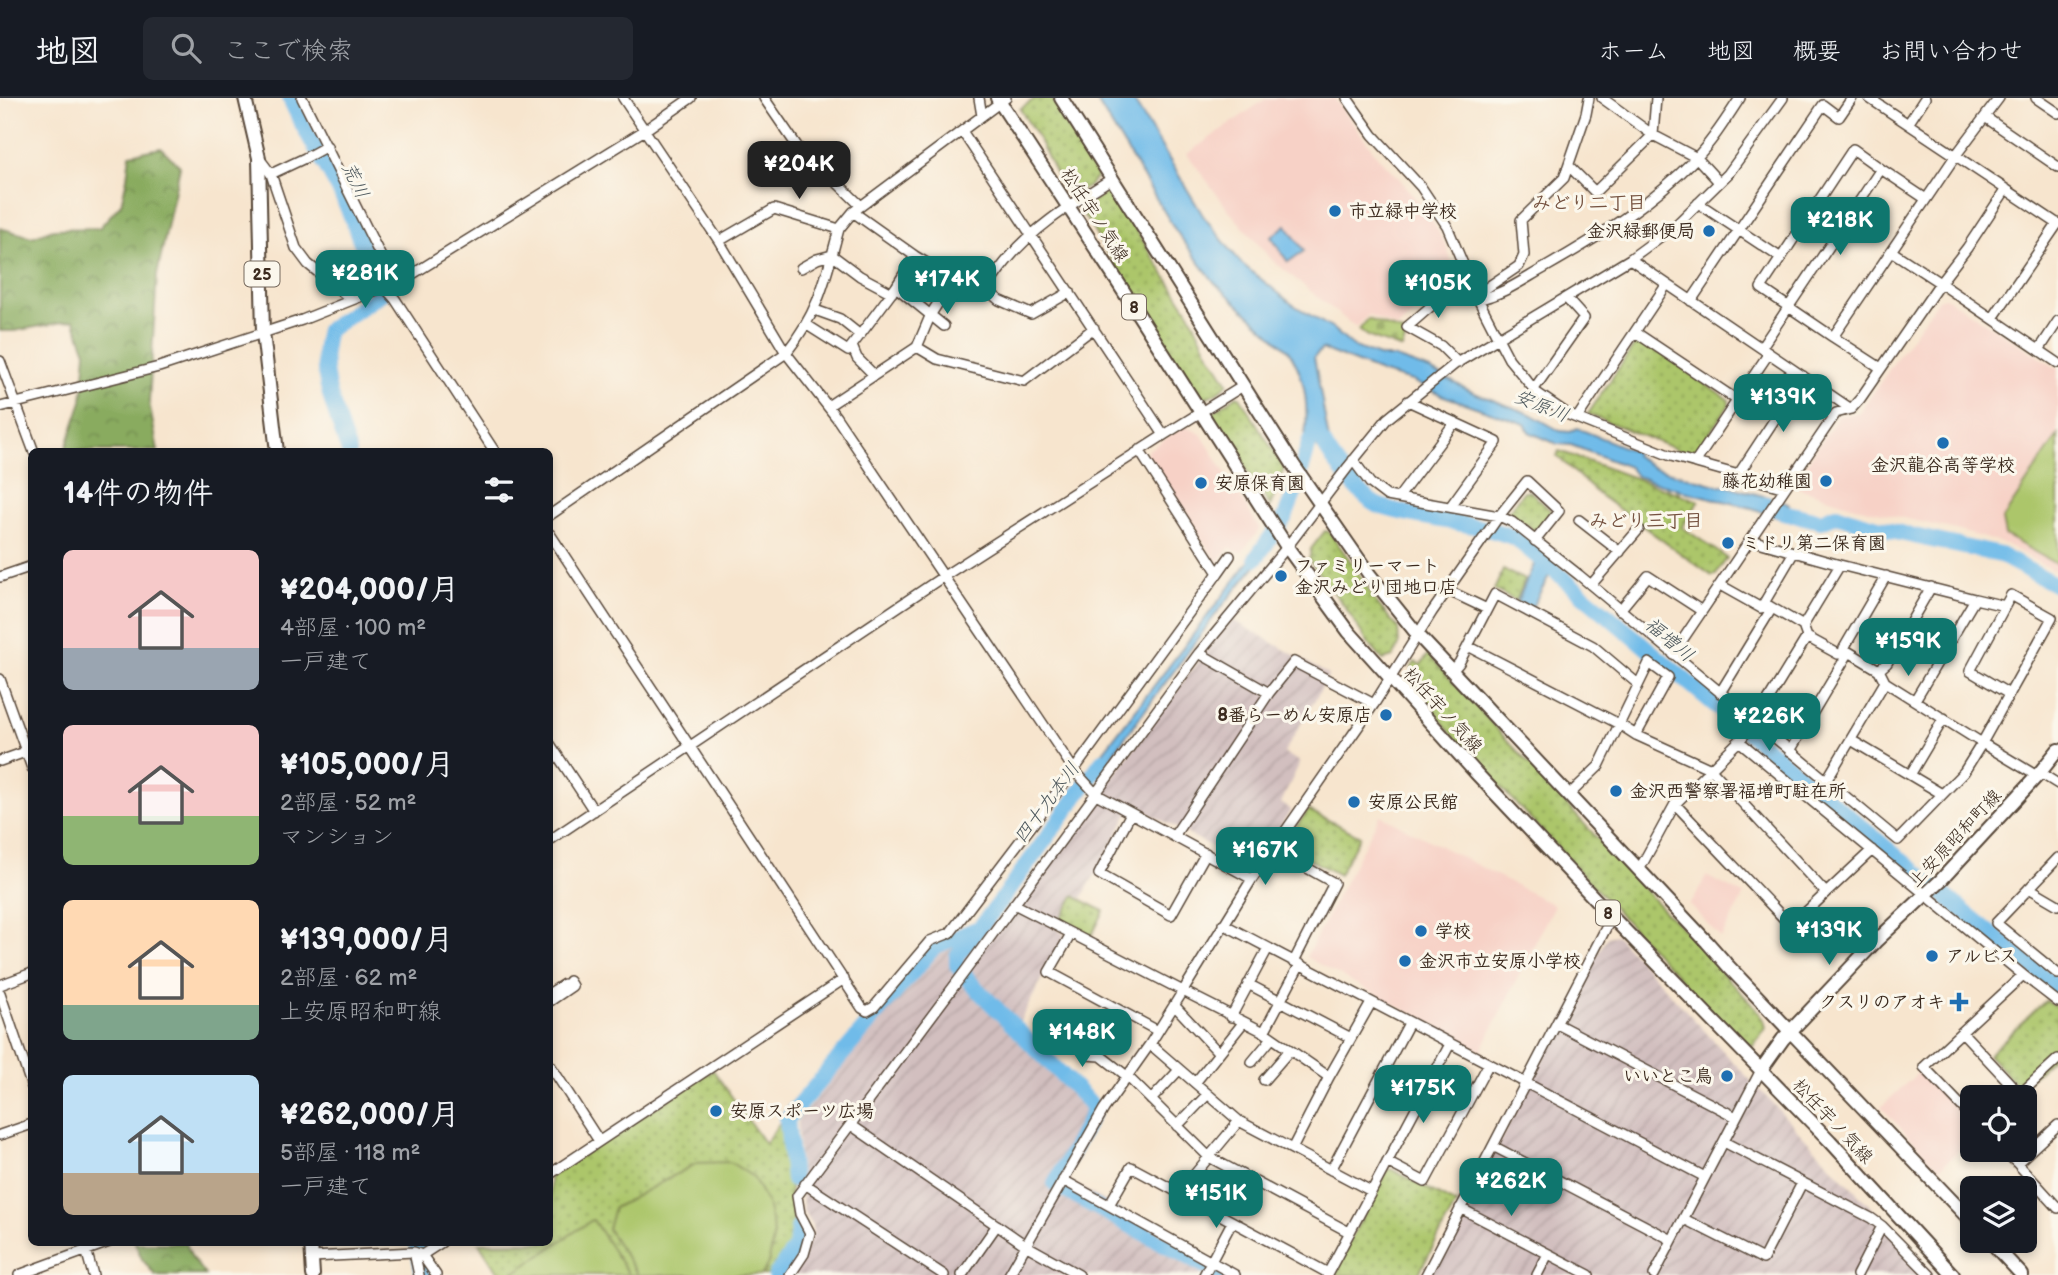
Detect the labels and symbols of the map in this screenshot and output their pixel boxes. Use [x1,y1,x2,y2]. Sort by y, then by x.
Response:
pin: ¥204K [750,141,848,201]
water label: 荒川 [336,159,373,203]
street label: 松任宇ノ気線 [1056,164,1133,266]
district label: みどり二丁目 [1532,192,1646,215]
pin: ¥218K [1791,198,1889,257]
place label: 市立緑中学校 [1349,201,1457,222]
marker: 市立緑中学校 [1327,203,1343,219]
place label: 金沢緑郵便局 [1587,221,1695,242]
marker: 金沢緑郵便局 [1701,223,1717,239]
pin: ¥281K [316,250,414,310]
pin: ¥174K [898,256,996,316]
pin: ¥105K [1389,260,1487,320]
road number: 25 [244,262,280,286]
road number: 8 [1122,294,1146,320]
pin: ¥139K [1734,374,1832,434]
water label: 安原川 [1511,385,1572,428]
marker: 金沢龍谷高等学校 [1935,435,1951,451]
place label: 金沢龍谷高等学校 [1871,455,2015,476]
place label: 藤花幼稚園 [1722,471,1812,492]
place label: 安原保育園 [1215,473,1305,494]
marker: 藤花幼稚園 [1818,473,1834,489]
marker: 安原保育園 [1193,475,1209,491]
district label: みどり三丁目 [1589,510,1703,533]
place label: ミドリ第二保育園 [1742,533,1886,554]
marker: ミドリ第二保育園 [1720,535,1736,551]
place label: ファミリーマート 金沢みどり団地口店 [1295,556,1457,598]
marker: ファミリーマート 金沢みどり団地口店 [1273,568,1289,584]
water label: 福増川 [1640,613,1698,667]
pin: ¥159K [1859,618,1957,678]
street label: 松任宇ノ気線 [1399,663,1487,757]
pin: ¥226K [1720,694,1818,753]
place label: 8番らーめん安原店 [1217,705,1372,726]
marker: 8番らーめん安原店 [1378,707,1394,723]
water label: 四十九本川 [1009,758,1085,848]
place label: 金沢西警察署福増町駐在所 [1630,781,1846,802]
marker: 金沢西警察署福増町駐在所 [1608,783,1624,799]
street label: 上安原昭和町線 [1905,785,2006,892]
place label: 安原公民館 [1368,792,1458,813]
marker: 安原公民館 [1346,794,1362,810]
pin: ¥167K [1216,828,1314,887]
road number: 8 [1596,900,1620,926]
pin: ¥139K [1780,908,1878,967]
place label: 学校 [1435,921,1471,942]
marker: 学校 [1413,923,1429,939]
place label: アルビス [1946,946,2017,967]
marker: アルビス [1924,948,1940,964]
place label: 金沢市立安原小学校 [1419,951,1581,972]
marker: 金沢市立安原小学校 [1397,953,1413,969]
place label: クスリのアオキ [1819,992,1945,1013]
marker: クスリのアオキ [1951,994,1967,1010]
pin: ¥148K [1033,1010,1131,1069]
pin: ¥175K [1374,1066,1472,1125]
place label: いいとこ鳥 [1623,1066,1713,1087]
marker: いいとこ鳥 [1719,1068,1735,1084]
street label: 松任宇ノ気線 [1788,1075,1877,1168]
place label: 安原スポーツ広場 [730,1101,874,1122]
marker: 安原スポーツ広場 [708,1103,724,1119]
pin: ¥262K [1462,1158,1560,1218]
pin: ¥151K [1167,1170,1265,1230]

